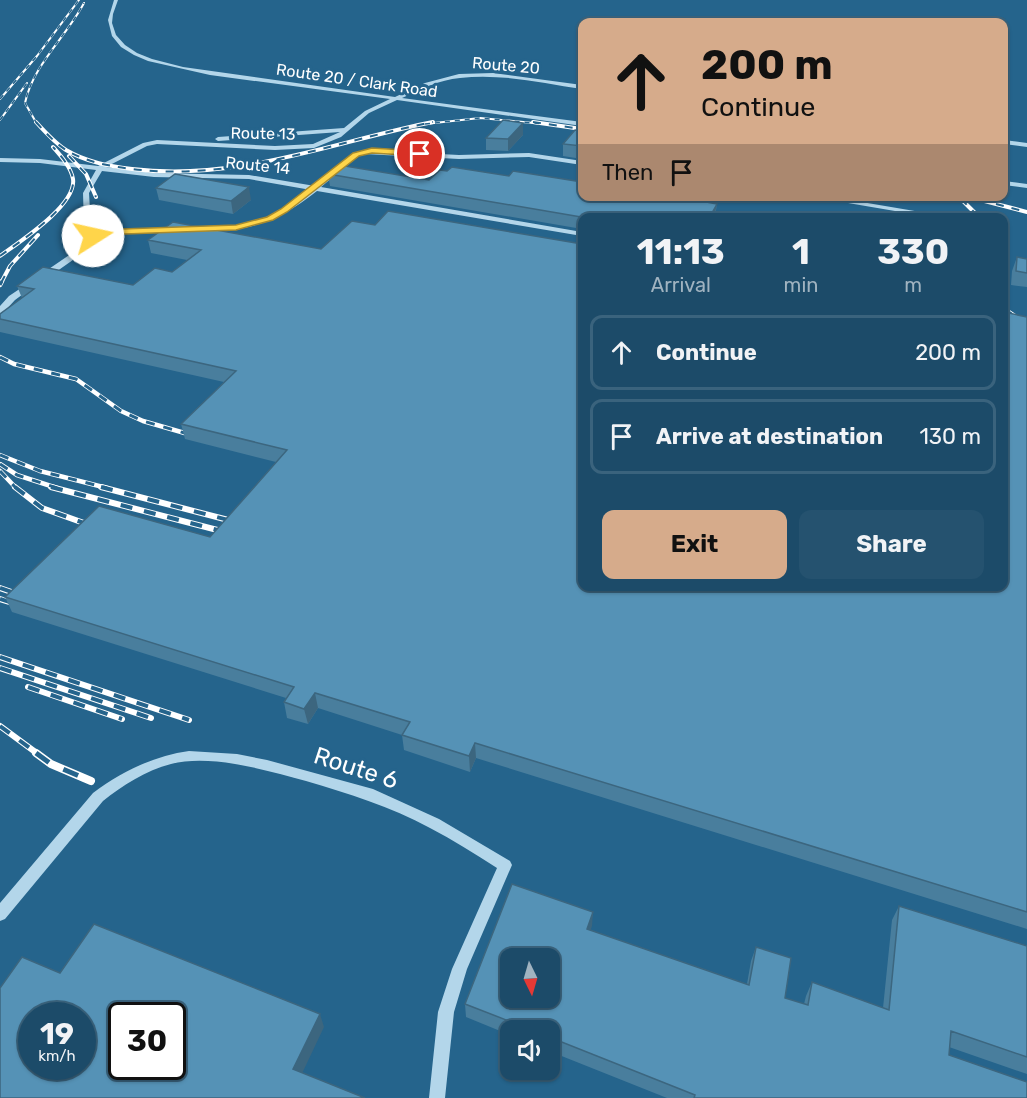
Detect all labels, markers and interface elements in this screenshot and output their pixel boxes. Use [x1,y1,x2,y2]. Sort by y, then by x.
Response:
text: 200 m [701,40,833,90]
icon: ahead [602,42,680,120]
street label: Route 20 [471,53,541,78]
street label: Route 20 / Clark Road [275,60,439,101]
text: Continue [701,91,815,123]
street label: Route 13 [230,123,296,144]
pin [394,128,445,179]
icon: arrive [403,137,436,170]
street label: Route 14 [225,153,291,178]
icon: arrive [665,156,698,189]
text: Then [602,159,653,186]
position arrow [61,204,125,268]
text: 11:13 [637,230,725,273]
text: 1 [792,230,810,273]
text: 330 [877,230,949,273]
text: Arrival [651,273,711,297]
text: min [784,273,818,297]
text: m [904,273,922,297]
icon: ahead [605,336,638,369]
text: Continue [656,339,757,366]
text: 200 m [915,339,981,366]
icon: arrive [605,420,638,453]
text: Arrive at destination [656,423,883,450]
text: 130 m [919,423,981,450]
button: Exit [602,510,787,579]
button: Share [799,510,984,579]
street label: Route 6 [310,741,402,795]
north arrow [500,948,560,1008]
map controls [500,948,560,1080]
speed limit sign: 30 [108,1002,186,1080]
text: 19 [40,1016,74,1052]
button: sound [500,1020,560,1080]
text: km/h [38,1047,76,1065]

